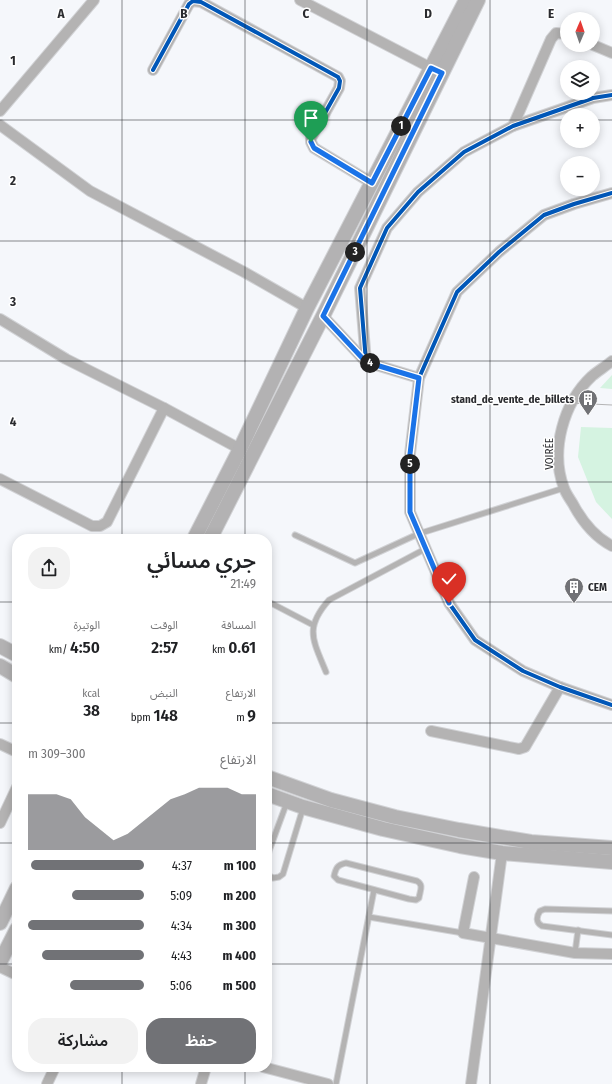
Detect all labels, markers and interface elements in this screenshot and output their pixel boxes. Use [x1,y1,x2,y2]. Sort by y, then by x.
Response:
text: A [56,6,65,21]
text: B [180,6,188,21]
text: C [303,6,310,21]
text: D [424,6,432,21]
text: E [548,6,554,21]
north arrow [560,12,600,52]
map controls [560,12,600,196]
text: 1 [10,53,16,68]
button: layers [560,60,600,100]
pin [294,101,328,142]
icon: arrive [300,107,322,129]
button: + [560,108,600,148]
pin: 1 [391,116,411,136]
text: 1 [399,119,403,132]
button: − [560,156,600,196]
text: 2 [9,173,16,188]
pin: 3 [345,242,365,262]
text: 3 [352,245,358,258]
text: 3 [9,294,16,309]
pin: 4 [360,353,380,373]
text: 4 [367,356,373,369]
building icon: stand_de_vente_de_billets [577,388,599,416]
place label: stand_de_vente_de_billets [451,393,574,406]
text: 4 [10,414,17,429]
street label: VOIRÉE [542,438,556,470]
pin: 5 [400,454,420,474]
text: 5 [407,457,413,470]
button: share [28,547,70,589]
text: جري مسائي [147,547,256,574]
pin [432,562,466,603]
icon: check [438,568,460,590]
text: 21:49 [230,576,256,591]
building icon: CEM [563,576,585,604]
place label: CEM [588,581,607,594]
text: الوتيرة [74,619,100,632]
text: الوقت [150,619,178,632]
text: المسافة [221,619,256,632]
text: 4:50 [70,637,100,658]
text: 2:57 [151,637,178,658]
text: 0.61 [228,637,256,658]
text: /km [49,643,70,656]
text: km [212,643,228,656]
text: kcal [82,687,100,700]
text: النبض [150,687,178,700]
text: الارتفاع [226,687,256,700]
text: 38 [83,700,100,721]
text: 148 [153,705,178,726]
text: 9 [247,705,256,726]
text: bpm [131,711,153,724]
text: m [236,711,247,724]
text: 300–309 m [28,746,86,761]
text: الارتفاع [220,752,256,767]
text: 4:37 [172,858,192,873]
text: 100 m [224,858,256,873]
text: 5:09 [170,888,192,903]
text: 200 m [223,888,256,903]
text: 4:34 [171,918,192,933]
text: 300 m [223,918,256,933]
text: 4:43 [171,948,192,963]
text: 400 m [222,948,256,963]
text: 5:06 [170,978,192,993]
text: 500 m [223,978,256,993]
button: مشاركة [28,1018,138,1064]
button: حفظ [146,1018,256,1064]

